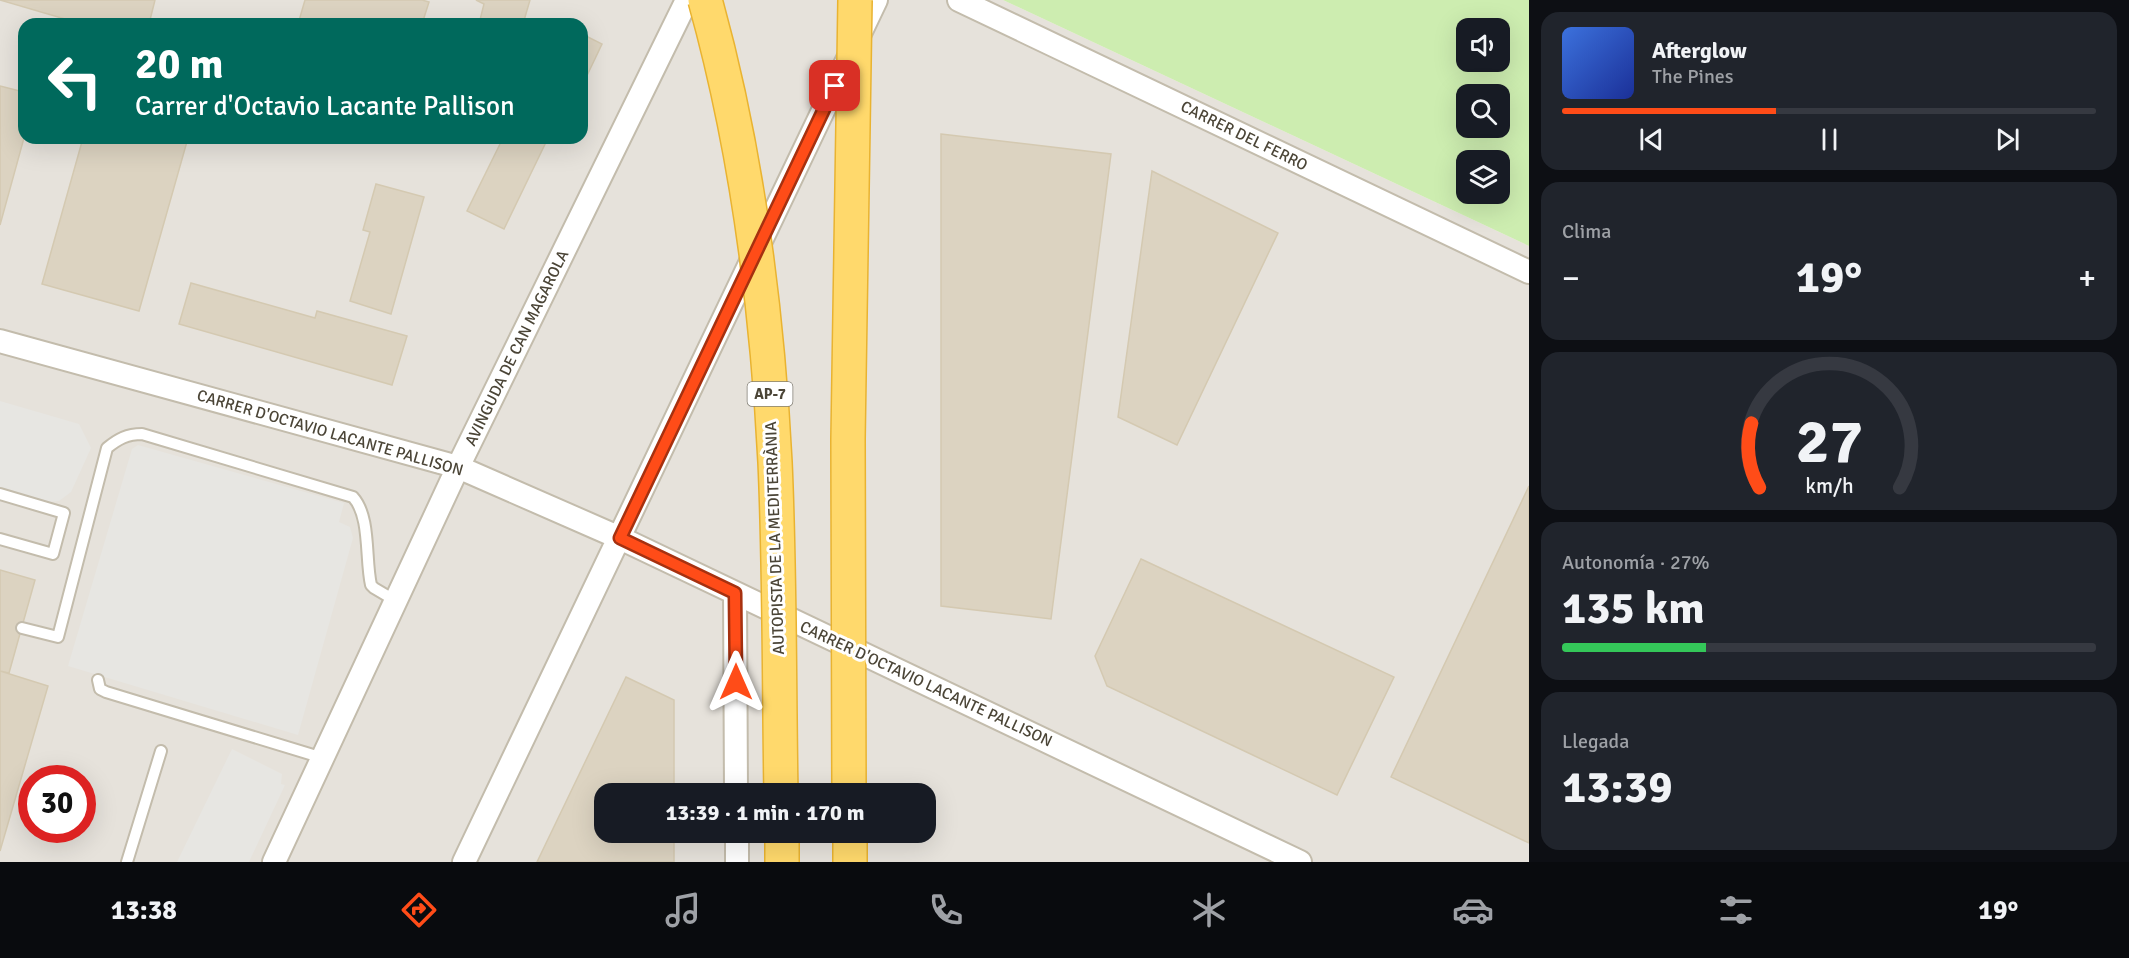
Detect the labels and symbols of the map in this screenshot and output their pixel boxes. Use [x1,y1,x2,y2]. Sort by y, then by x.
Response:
pin [809,60,860,111]
street label: CARRER DEL FERRO [1177,97,1311,175]
street label: AVINGUDA DE CAN MAGAROLA [461,247,573,449]
road number: AP-7 [748,382,792,406]
street label: CARRER D'OCTAVIO LACANTE PALLISON [194,385,466,481]
street label: AUTOPISTA DE LA MEDITERRÀNIA [761,421,789,655]
street label: CARRER D'OCTAVIO LACANTE PALLISON [797,617,1055,751]
position arrow [704,650,768,714]
speed limit sign: 30 [18,765,96,843]

